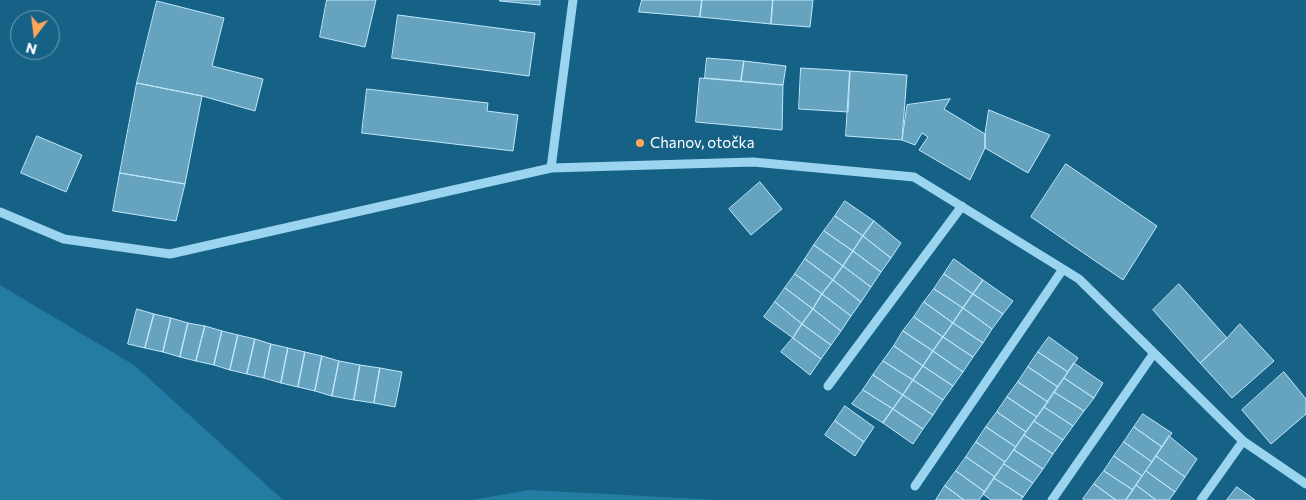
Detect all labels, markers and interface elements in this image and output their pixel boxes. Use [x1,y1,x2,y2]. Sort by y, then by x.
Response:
north arrow [10,10,60,60]
text: N [24,39,39,59]
place label: Chanov, otočka [650,134,755,152]
marker: Chanov, otočka [634,137,646,149]

